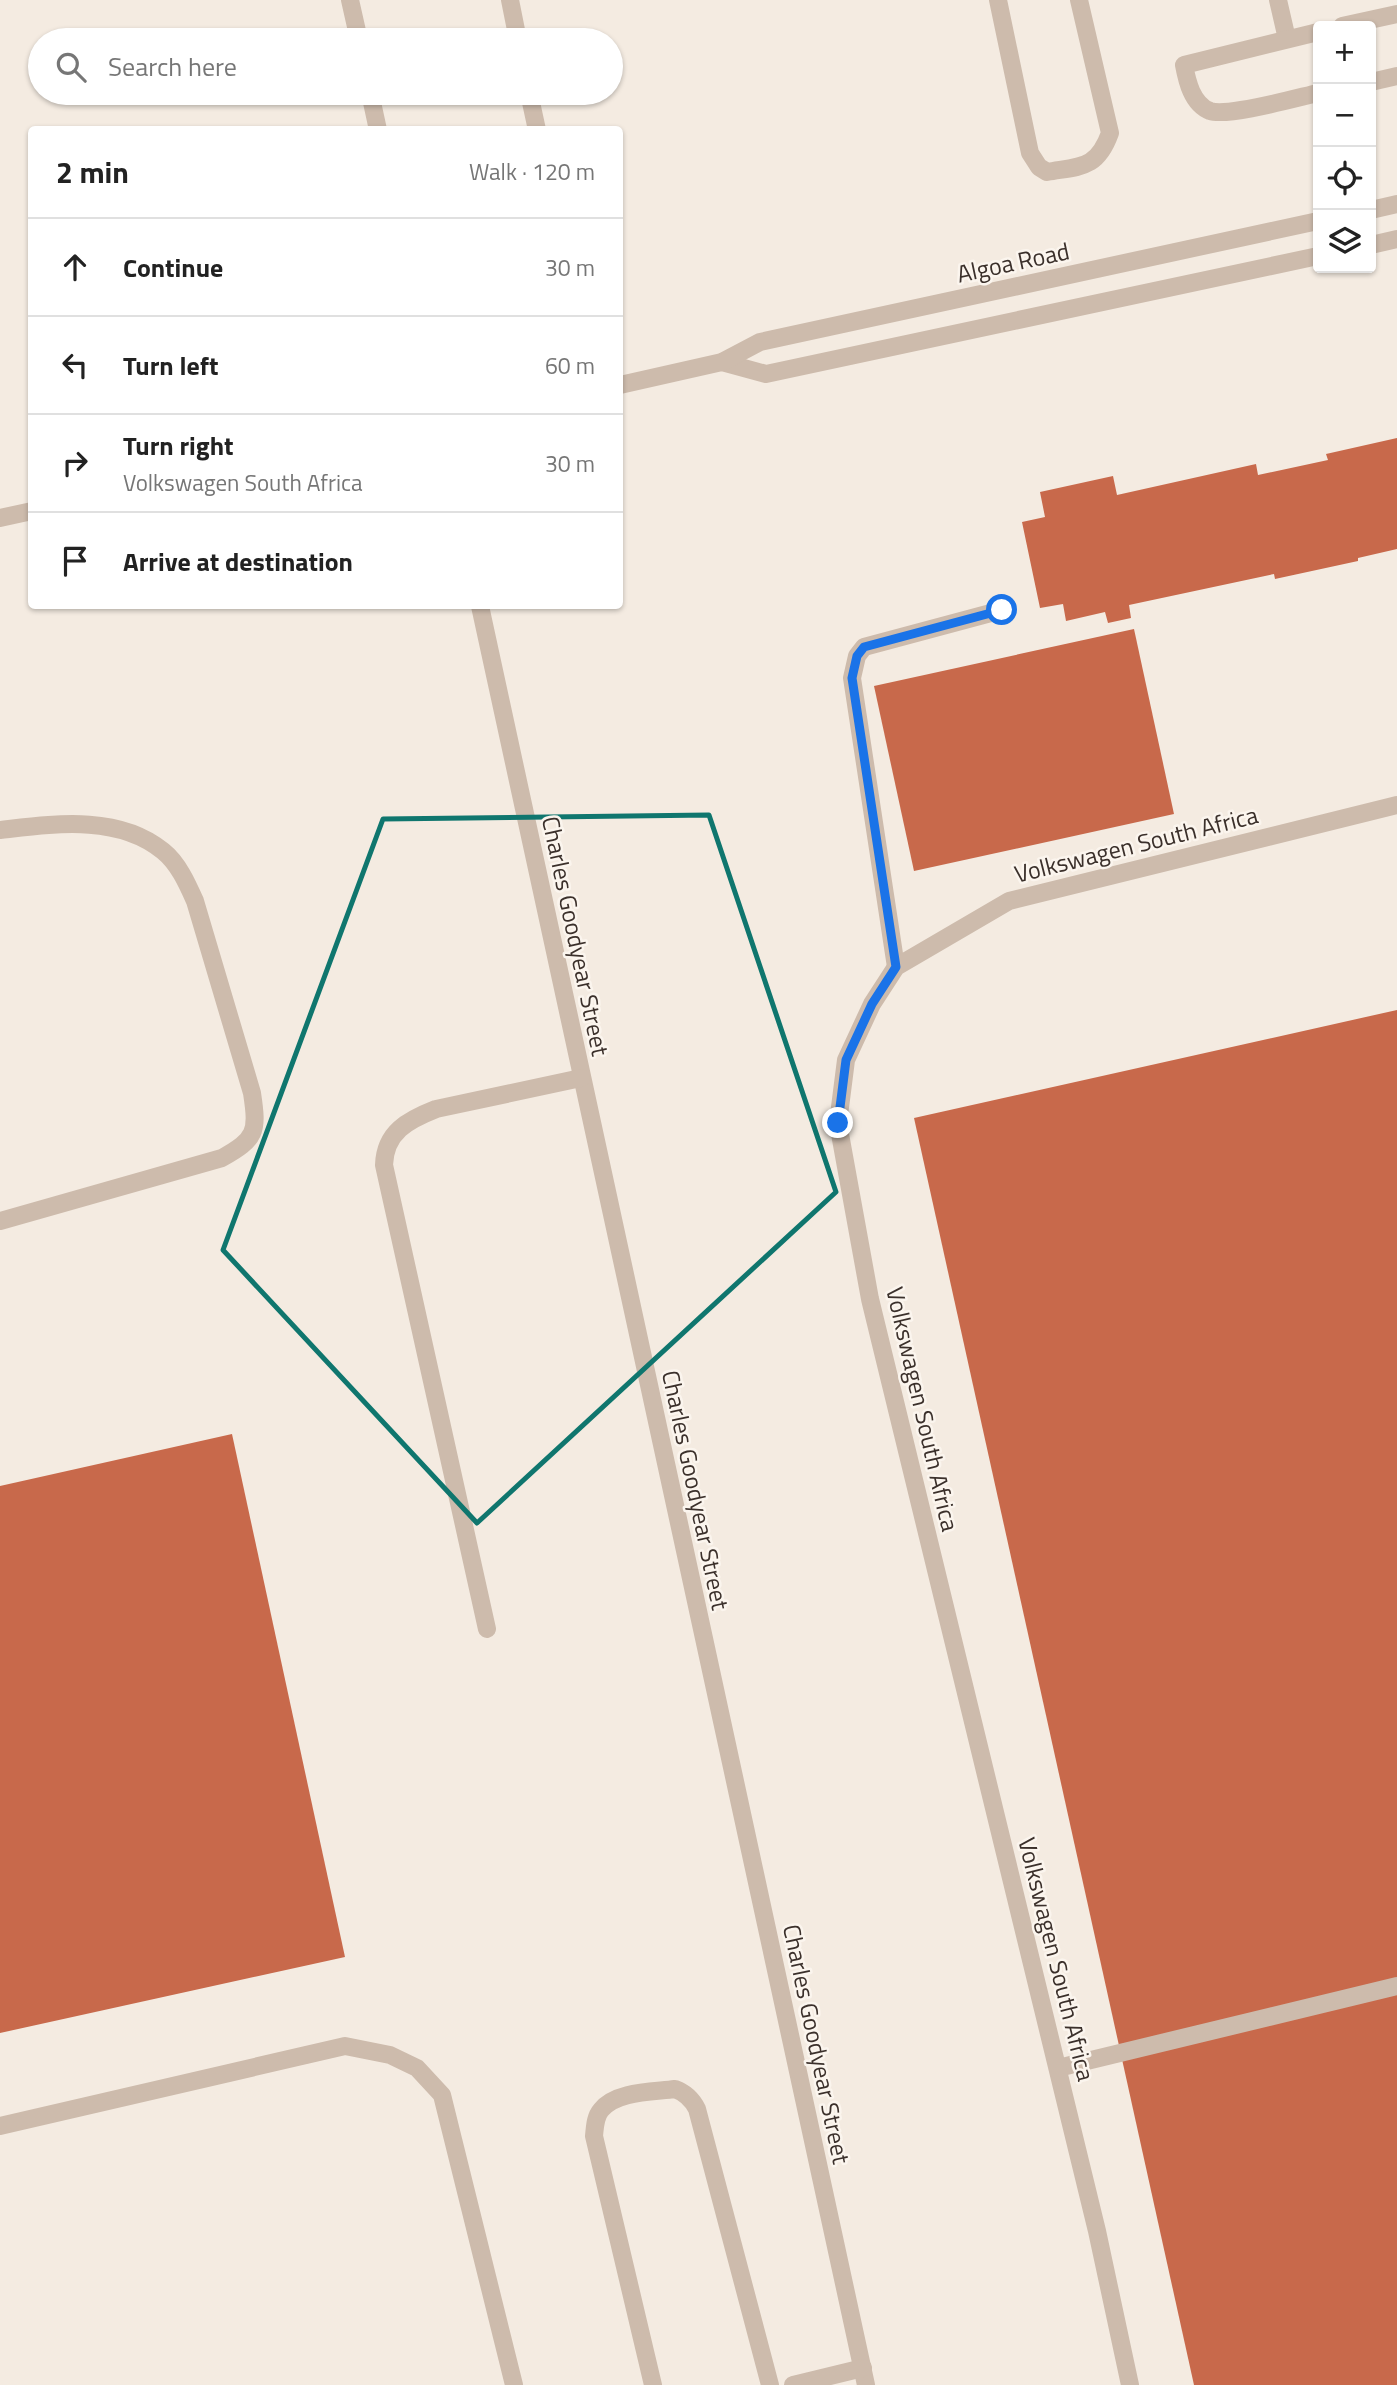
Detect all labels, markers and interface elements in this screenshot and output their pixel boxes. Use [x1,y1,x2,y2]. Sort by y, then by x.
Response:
map controls [1313,21,1376,273]
button: + [1313,21,1376,84]
search box [28,28,623,105]
text: Search here [108,47,237,86]
icon: search [52,48,90,86]
button: − [1313,84,1376,147]
button: locate [1313,147,1376,210]
text: 2 min [56,149,129,195]
text: Walk · 120 m [469,154,595,189]
button: layers [1313,210,1376,273]
street label: Algoa Road [953,233,1073,291]
icon: ahead [56,248,94,286]
text: Continue [123,248,223,287]
text: 30 m [545,250,595,285]
icon: left [56,346,94,384]
text: Turn left [123,346,218,385]
text: 60 m [545,348,595,383]
text: Turn right [123,426,234,465]
icon: right [56,444,94,482]
text: 30 m [545,446,595,481]
text: Volkswagen South Africa [123,465,363,500]
icon: arrive [56,542,94,580]
text: Arrive at destination [123,542,353,581]
route start [986,594,1017,625]
street label: Volkswagen South Africa [1010,796,1262,892]
street label: Charles Goodyear Street [533,813,619,1060]
route end [822,1107,853,1138]
street label: Volkswagen South Africa [877,1283,969,1535]
street label: Charles Goodyear Street [653,1367,739,1614]
street label: Volkswagen South Africa [1009,1833,1105,2085]
street label: Charles Goodyear Street [774,1921,860,2168]

